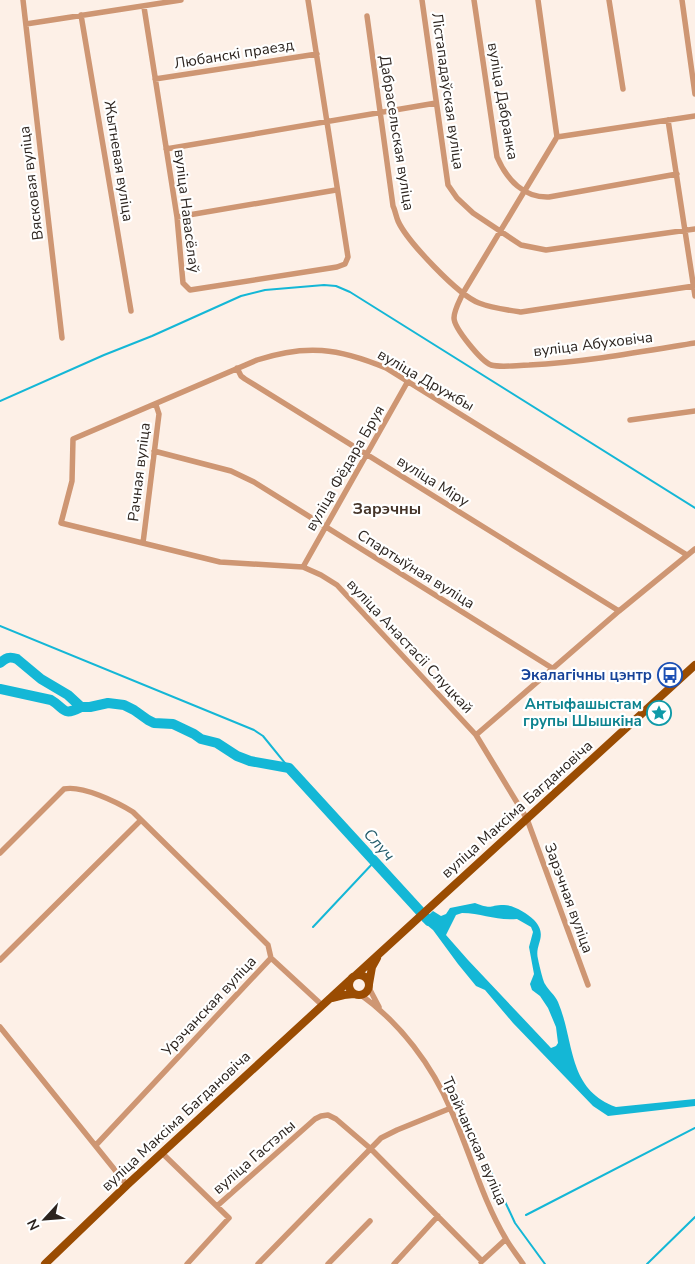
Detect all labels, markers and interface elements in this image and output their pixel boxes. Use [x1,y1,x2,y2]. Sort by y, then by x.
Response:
street label: Лістападаўская вуліца [427,11,469,171]
street label: Любанскі праезд [173,35,295,73]
street label: вуліца Дабранка [483,41,523,161]
street label: Дабрасельская вуліца [375,54,419,212]
street label: Жытневая вуліца [100,99,138,223]
street label: Вясковая вуліца [14,125,48,241]
street label: вуліца Навасёлаў [169,148,205,274]
street label: вуліца Абуховіча [532,327,654,361]
street label: вуліца Дружбы [374,344,478,416]
street label: вуліца Фёдара Бруя [301,402,389,534]
street label: Рачная вуліца [123,421,155,523]
street label: вуліца Міру [393,451,473,511]
district label: Зарэчны [353,498,421,520]
street label: Спартыўная вуліца [353,525,479,613]
street label: вуліца Анастасіі Слуцкай [342,574,478,718]
bus stop icon: Экалагічны цэнтр [657,662,683,688]
place label: Экалагічны цэнтр [521,665,652,685]
place label: Антыфашыстам групы Шышкіна [523,694,642,731]
place icon: Антыфашыстам групы Шышкіна [646,700,672,726]
street label: вуліца Максіма Багдановіча [437,736,597,882]
water label: Случ [358,824,400,866]
street label: Зарэчная вуліца [540,840,598,956]
street label: Урэчанская вуліца [157,952,261,1061]
street label: вуліца Максіма Багдановіча [97,1046,255,1196]
street label: Трайчанская вуліца [438,1074,512,1208]
street label: вуліца Гастэлы [208,1116,300,1198]
north arrow [20,1194,70,1244]
text: N [23,1216,45,1233]

